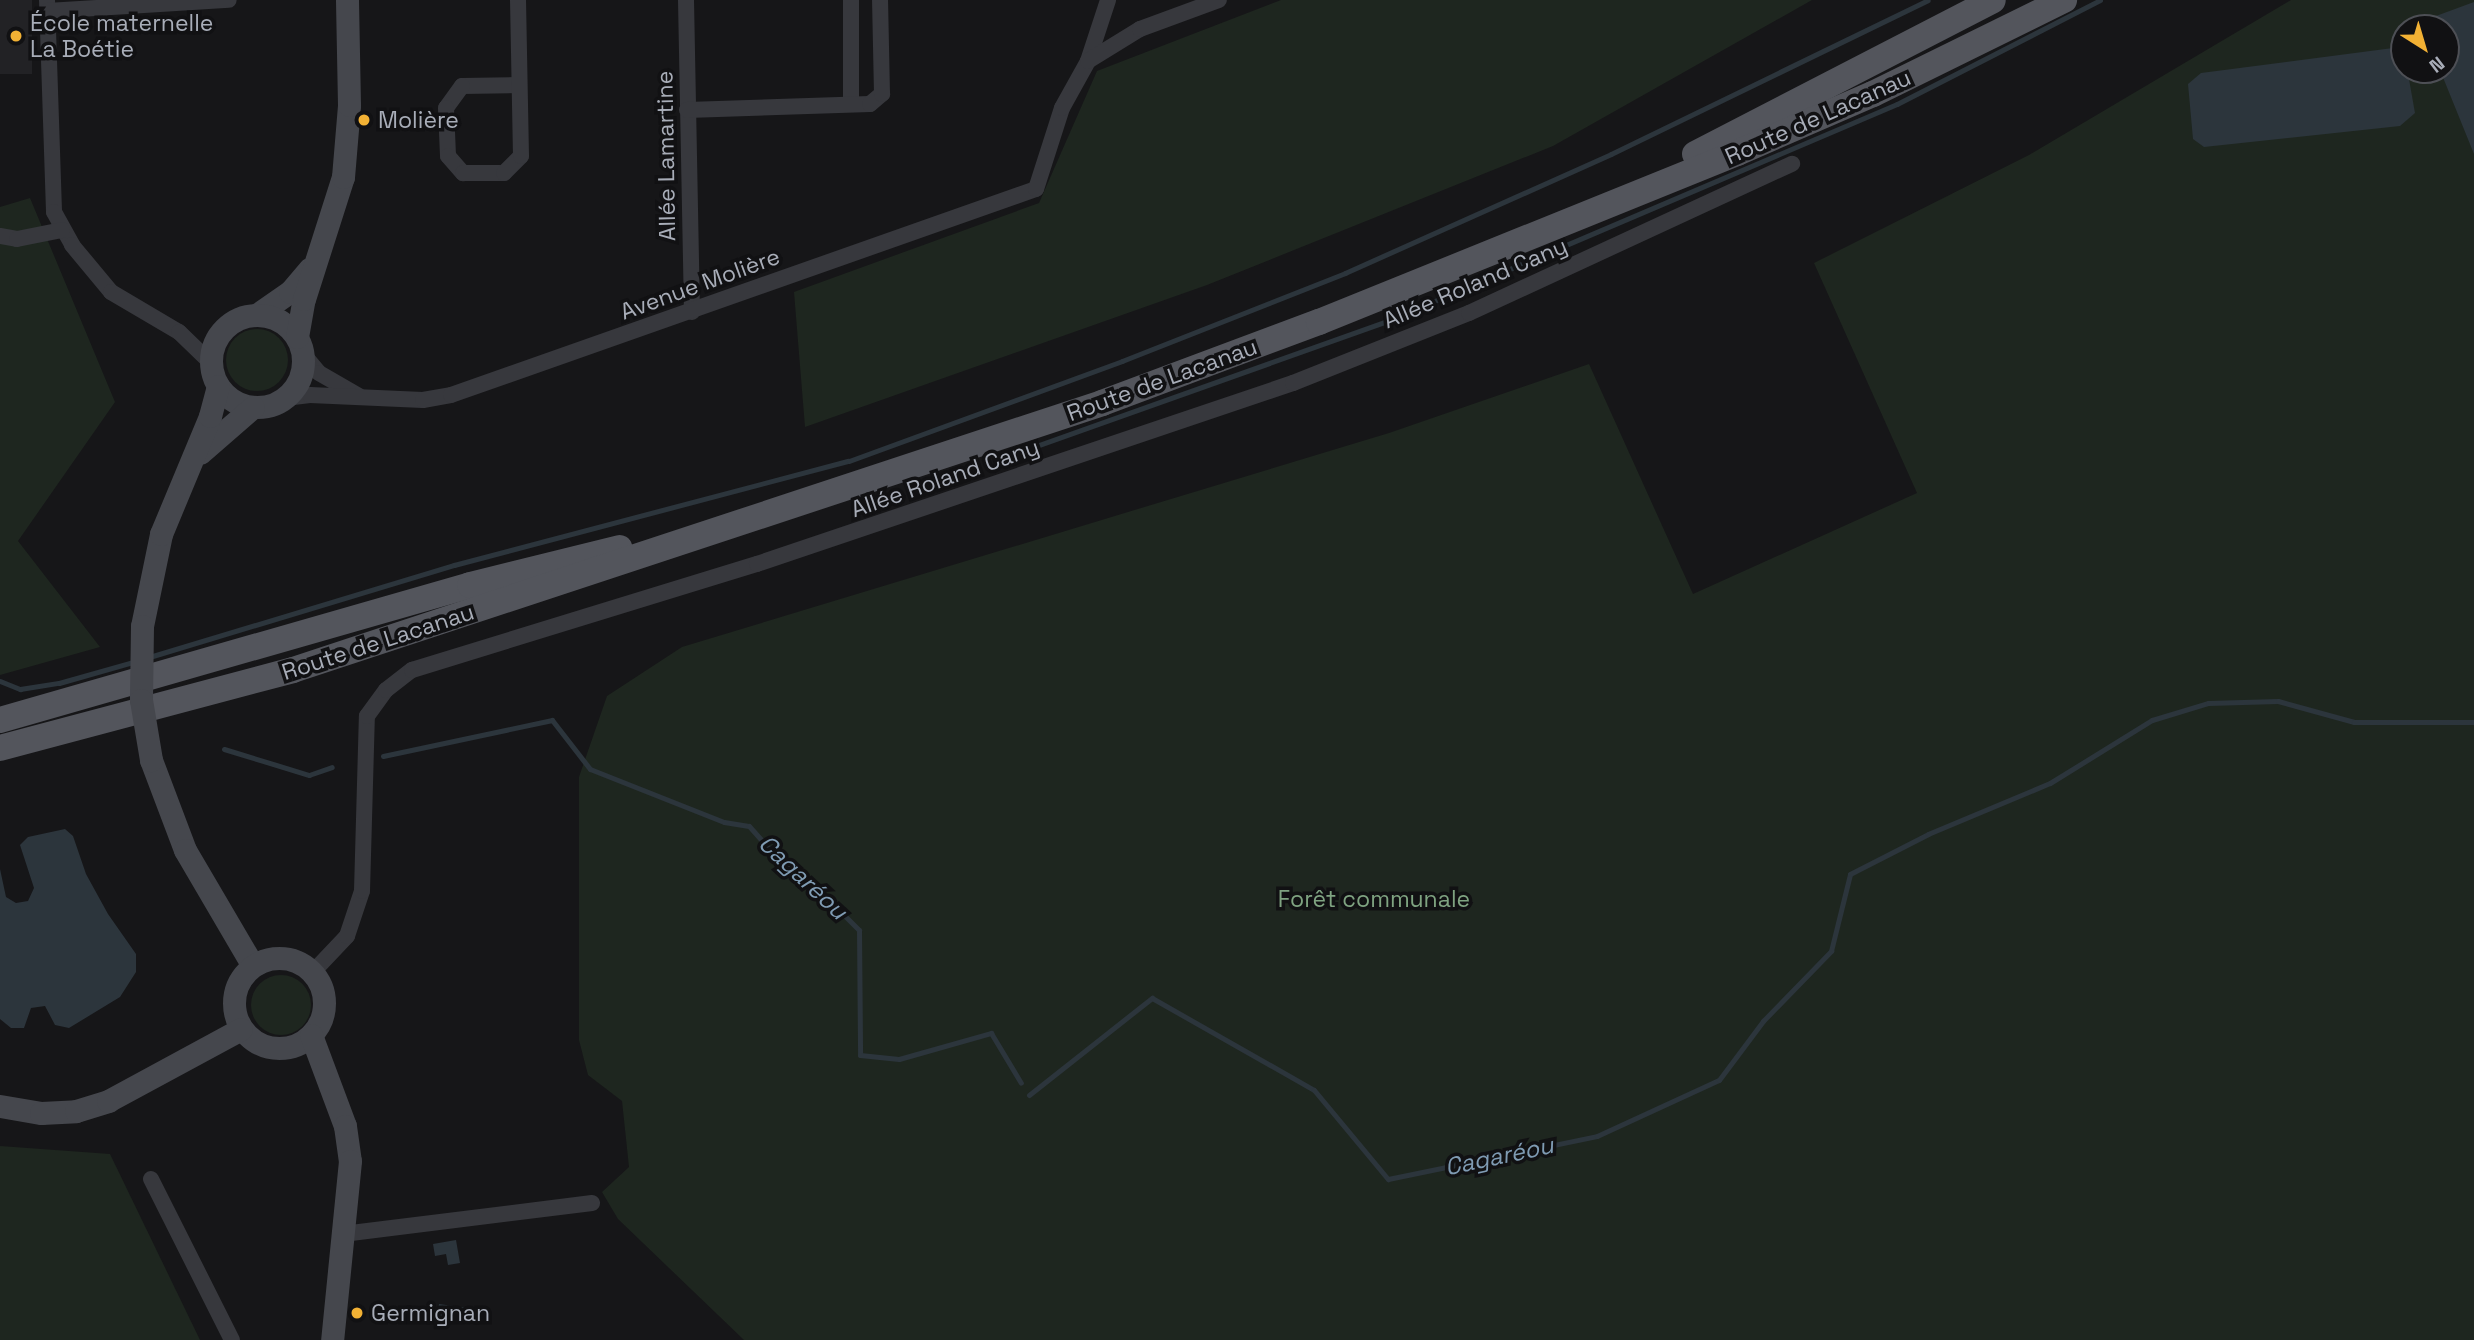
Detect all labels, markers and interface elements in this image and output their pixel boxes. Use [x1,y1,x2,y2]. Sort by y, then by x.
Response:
place label: École maternelle La Boétie [30,9,213,63]
north arrow [2390,14,2460,84]
marker: École maternelle La Boétie [8,28,24,44]
text: N [2424,51,2449,78]
street label: Route de Lacanau [1721,64,1915,170]
street label: Allée Lamartine [651,71,681,241]
place label: Molière [378,106,459,134]
marker: Molière [356,112,372,128]
street label: Allée Roland Cany [1379,232,1571,334]
street label: Avenue Molière [616,242,784,326]
street label: Route de Lacanau [1063,333,1261,427]
street label: Allée Roland Cany [847,433,1043,523]
street label: Route de Lacanau [278,598,478,686]
water label: Cagaréou [753,829,853,925]
park label: Forêt communale [1278,885,1470,913]
water label: Cagaréou [1442,1130,1556,1182]
place label: Germignan [371,1299,490,1327]
marker: Germignan [349,1305,365,1321]

